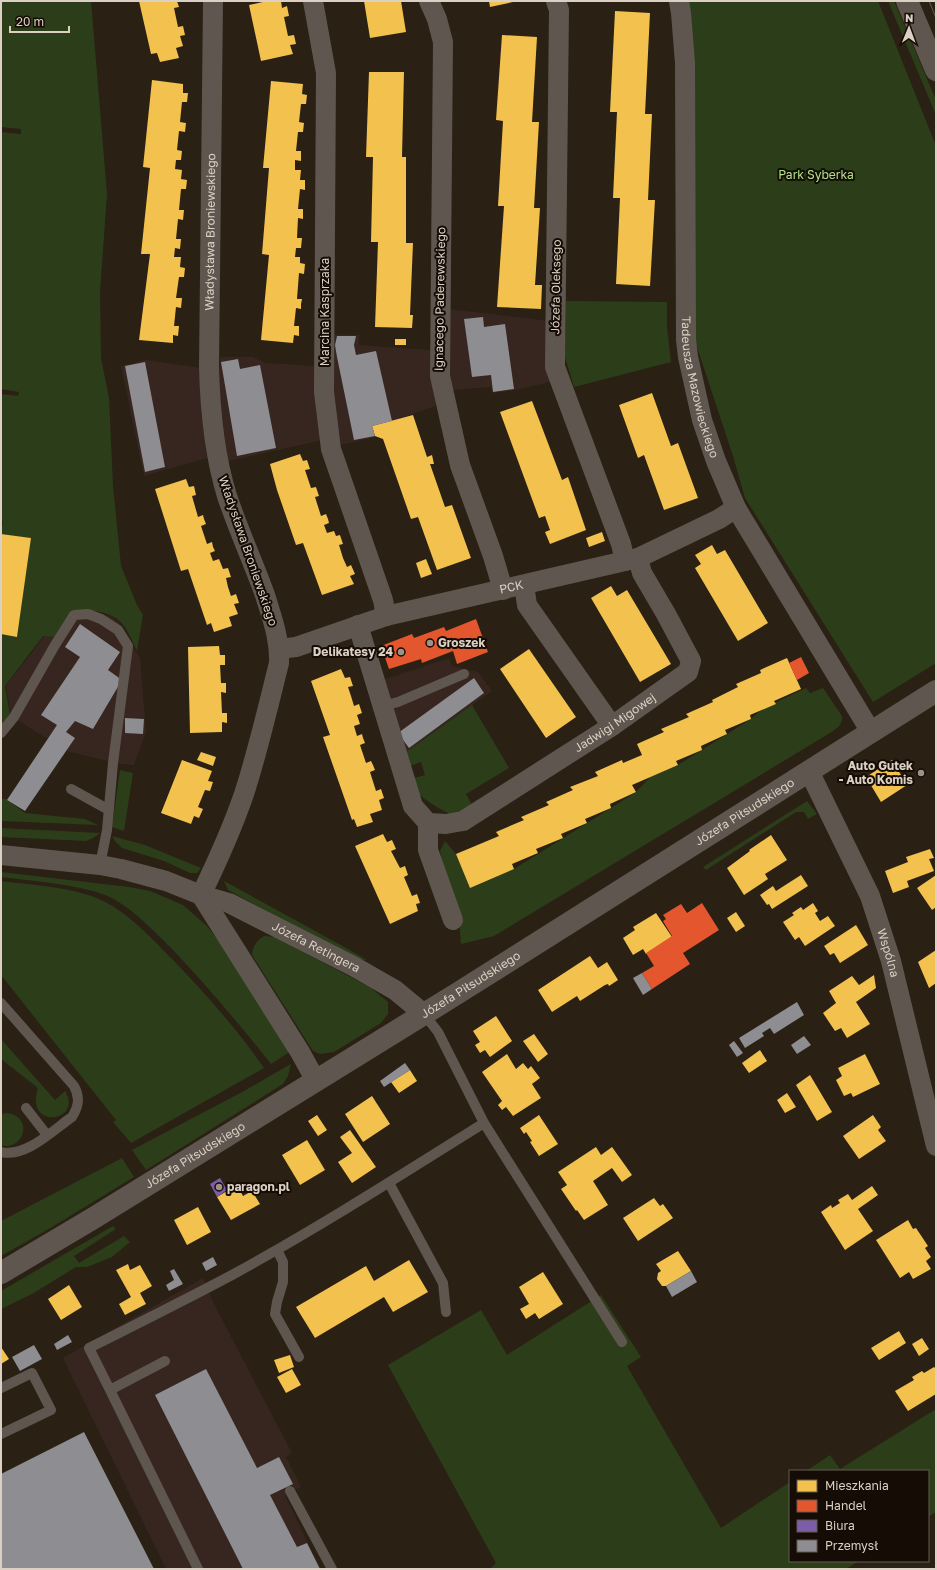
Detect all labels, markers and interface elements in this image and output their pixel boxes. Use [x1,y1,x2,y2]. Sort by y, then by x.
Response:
scale bar [10,8,69,34]
north arrow [889,8,929,48]
text: N [905,11,913,24]
text: 20 m [16,14,44,29]
street label: Władysława Broniewskiego [202,153,218,311]
park label: Park Syberka [778,167,854,182]
street label: Ignacego Paderewskiego [431,227,448,371]
street label: Józefa Oleksego [547,239,564,335]
street label: Marcina Kasprzaka [317,258,332,366]
street label: Tadeusza Mazowieckiego [679,316,722,460]
street label: Władysława Broniewskiego [216,474,281,628]
street label: PCK [498,577,525,597]
place label: Groszek [438,635,485,650]
marker: Groszek [425,638,435,648]
place label: Delikatesy 24 [313,644,393,659]
marker: Delikatesy 24 [396,647,406,657]
street label: Jadwigi Migowej [571,689,658,755]
place label: Auto Gutek - Auto Komis [839,758,913,787]
marker: Auto Gutek - Auto Komis [916,768,926,778]
street label: Józefa Piłsudskiego [692,774,797,849]
street label: Józefa Retingera [270,918,363,976]
street label: Wspólna [874,927,903,979]
street label: Józefa Piłsudskiego [418,948,523,1021]
street label: Józefa Piłsudskiego [142,1118,248,1191]
place label: paragon.pl [227,1179,290,1194]
marker: paragon.pl [214,1182,224,1192]
legend [789,1470,929,1562]
text: Mieszkania [825,1478,889,1493]
text: Handel [825,1498,867,1513]
text: Biura [825,1518,855,1533]
text: Przemysł [825,1538,878,1553]

